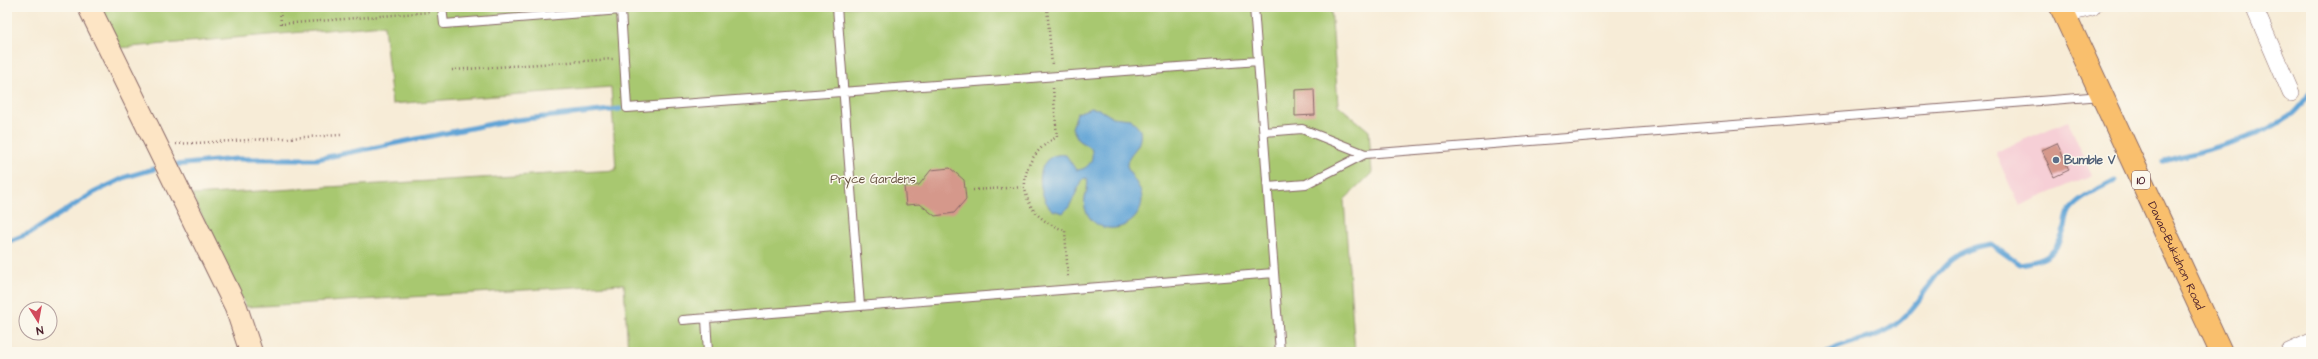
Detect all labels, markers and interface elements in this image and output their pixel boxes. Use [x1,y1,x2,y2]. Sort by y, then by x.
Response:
place label: Bumble V [2064,152,2116,169]
marker: Bumble V [2051,155,2061,165]
park label: Pryce Gardens [830,171,916,189]
road number: 10 [2132,171,2150,189]
street label: Davao-Bukidnon Road [2143,199,2208,313]
north arrow [18,301,58,341]
text: N [35,322,45,338]

